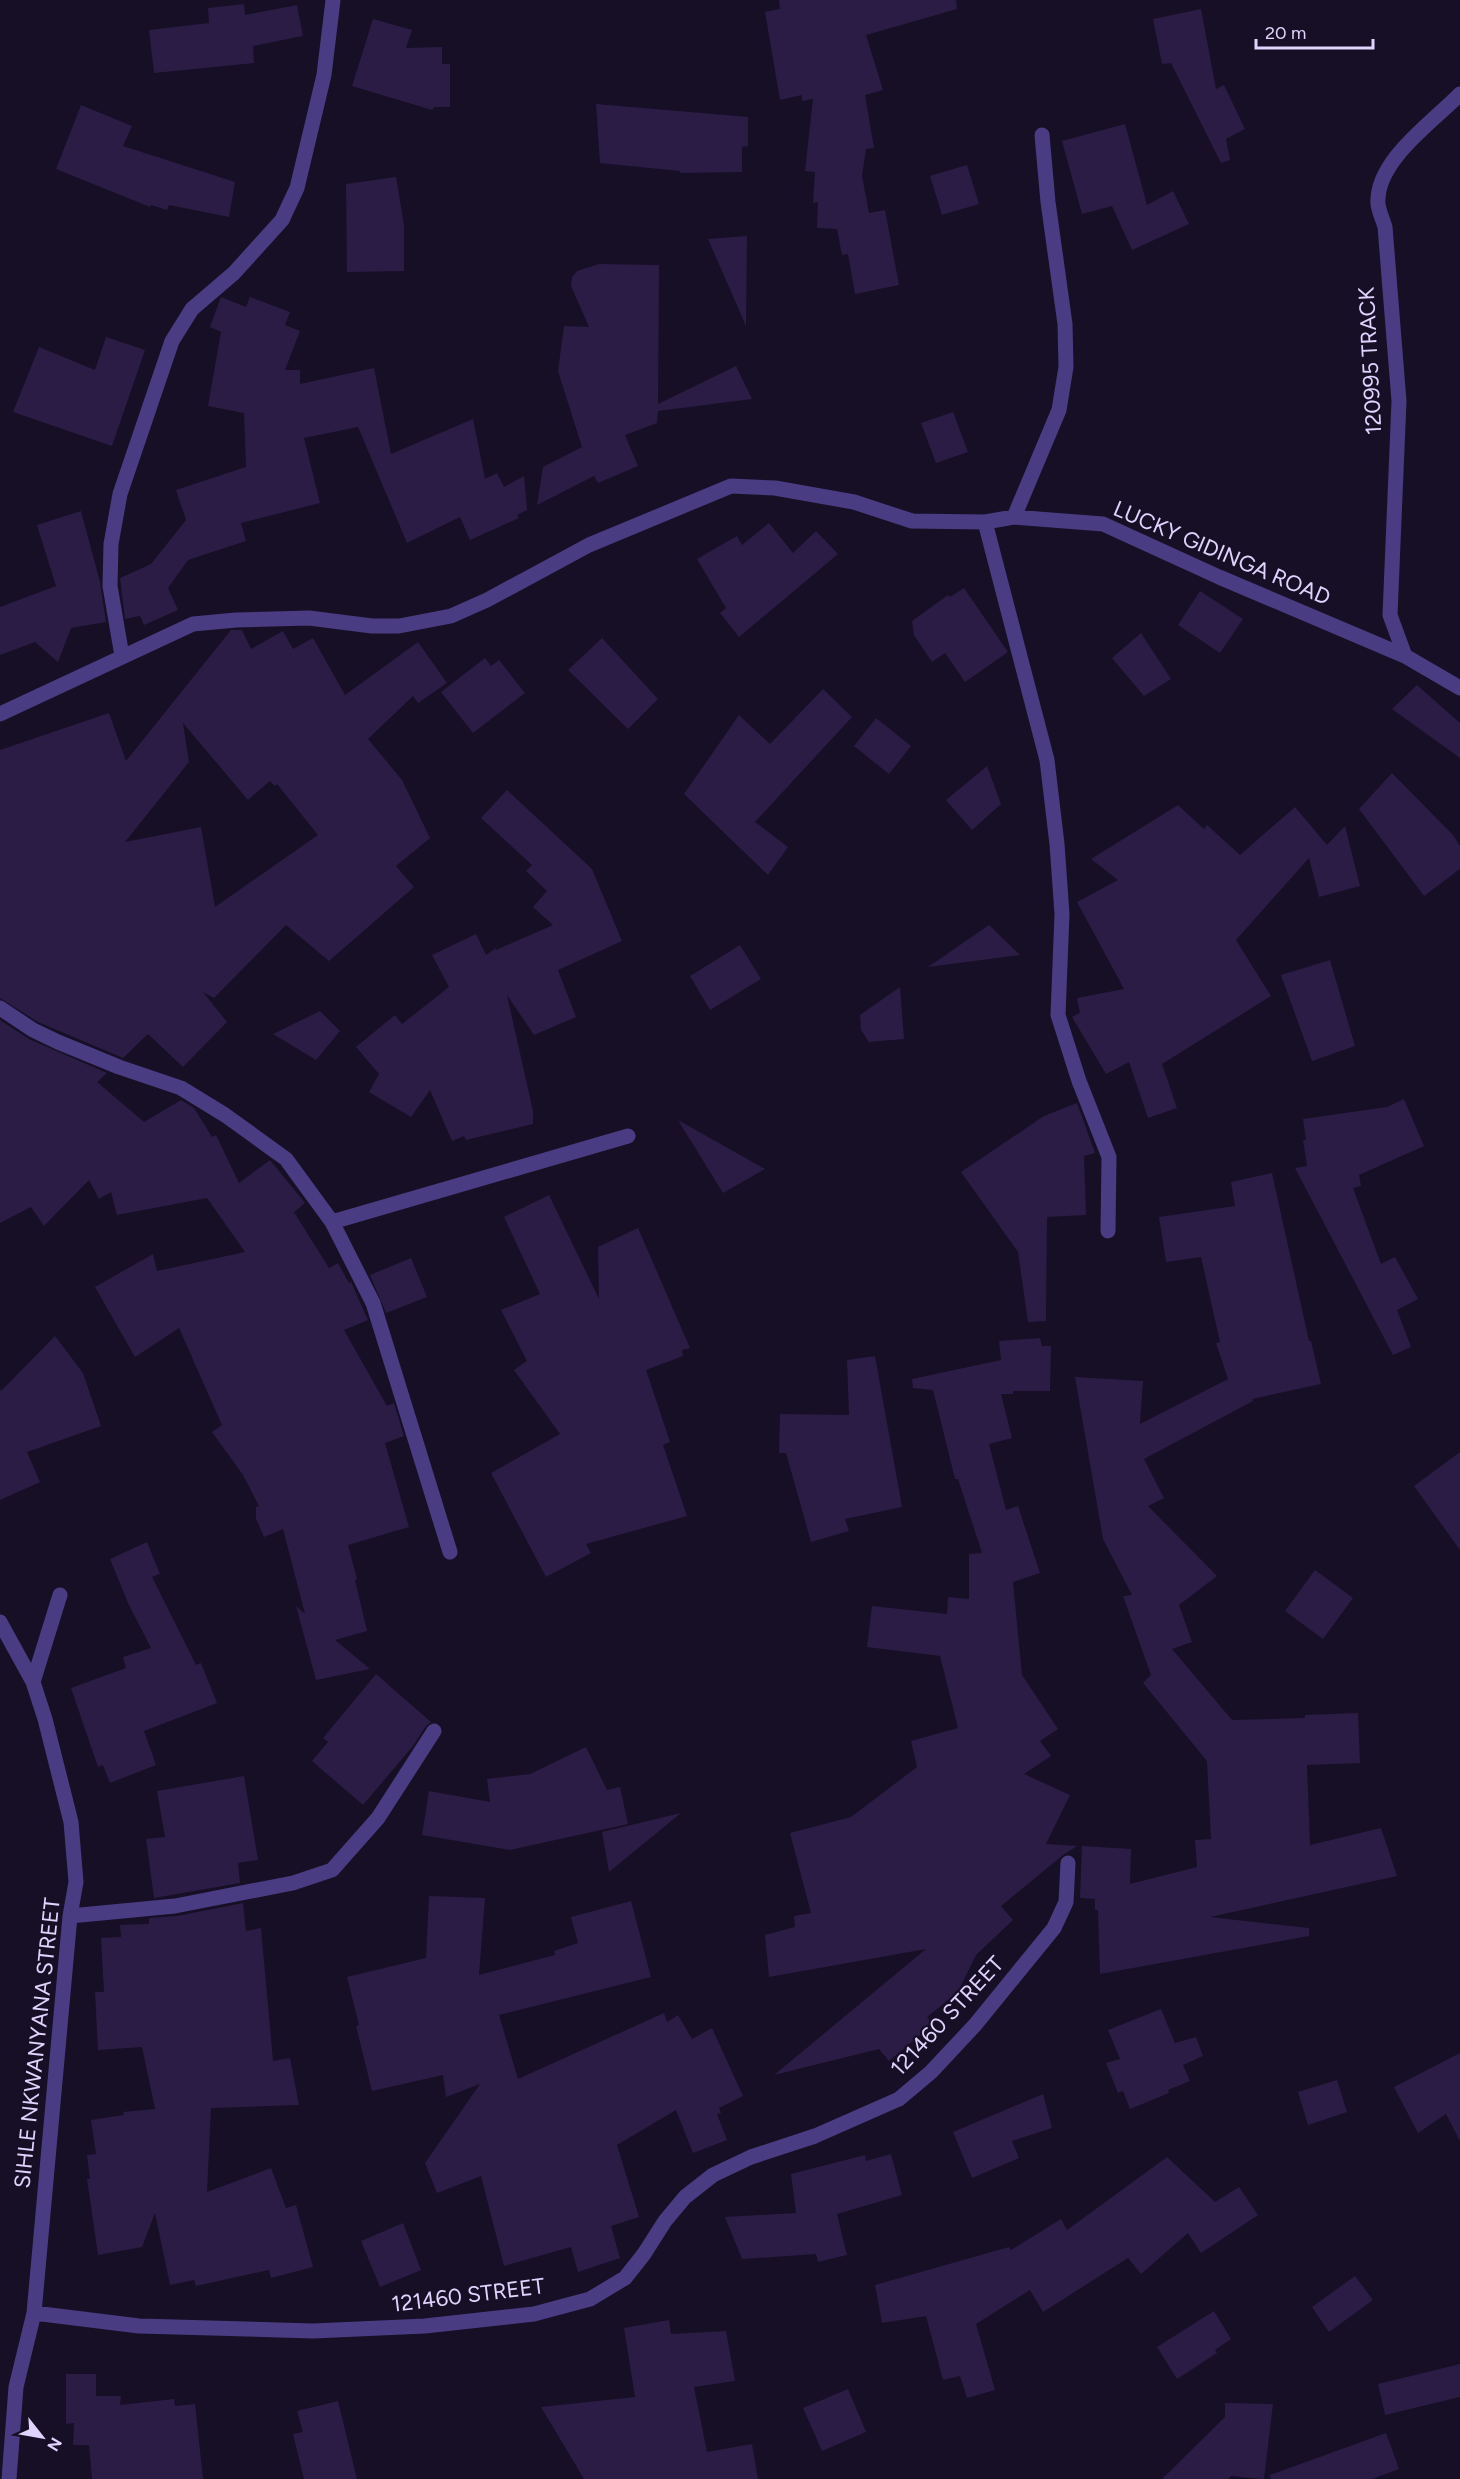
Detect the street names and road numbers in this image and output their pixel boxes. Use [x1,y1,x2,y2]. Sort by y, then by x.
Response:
street label: 120995 TRACK [1353,286,1387,436]
street label: LUCKY GIDINGA ROAD [1109,495,1335,611]
street label: SIHLE NKWANYANA STREET [8,1896,66,2190]
street label: 121460 STREET [885,1951,1009,2081]
street label: 121460 STREET [390,2272,546,2318]

